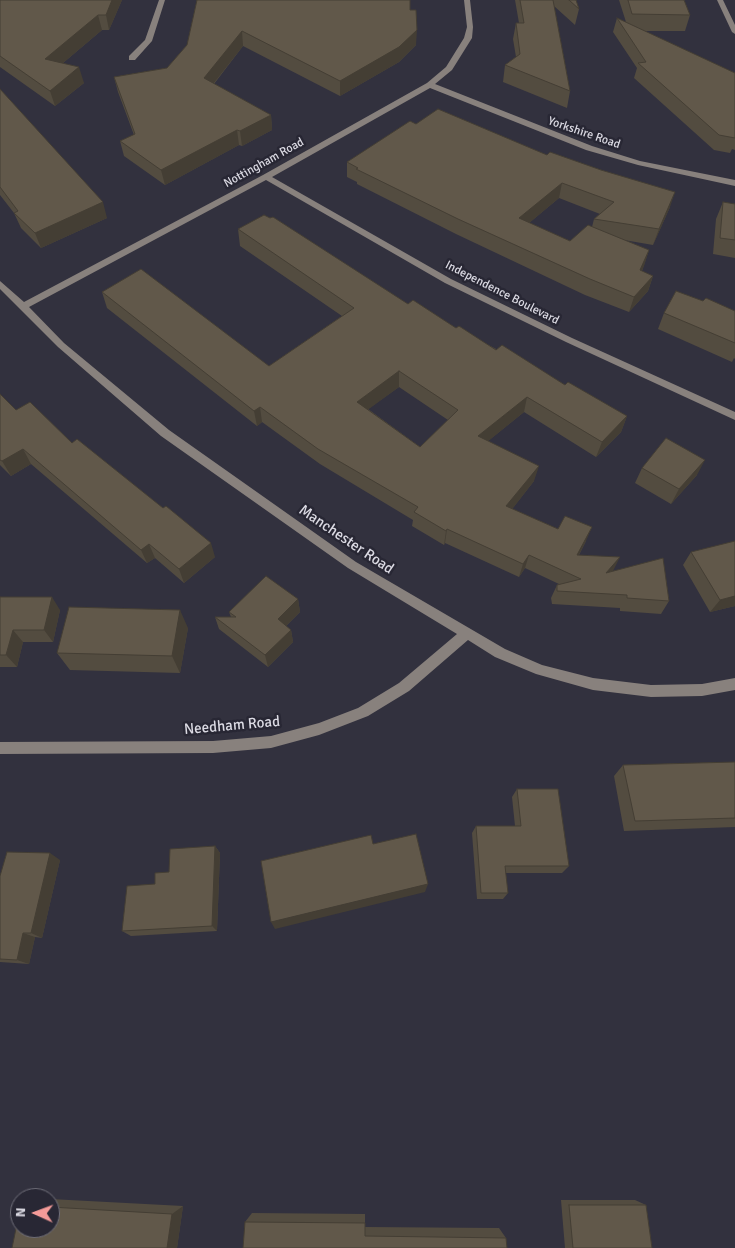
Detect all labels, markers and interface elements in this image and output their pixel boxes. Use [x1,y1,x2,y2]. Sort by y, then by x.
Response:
street label: Yorkshire Road [546,114,622,152]
street label: Nottingham Road [221,135,307,191]
street label: Independence Boulevard [443,258,561,328]
street label: Manchester Road [295,502,397,578]
street label: Needham Road [183,713,281,739]
north arrow [10,1188,60,1238]
text: N [12,1207,29,1218]

